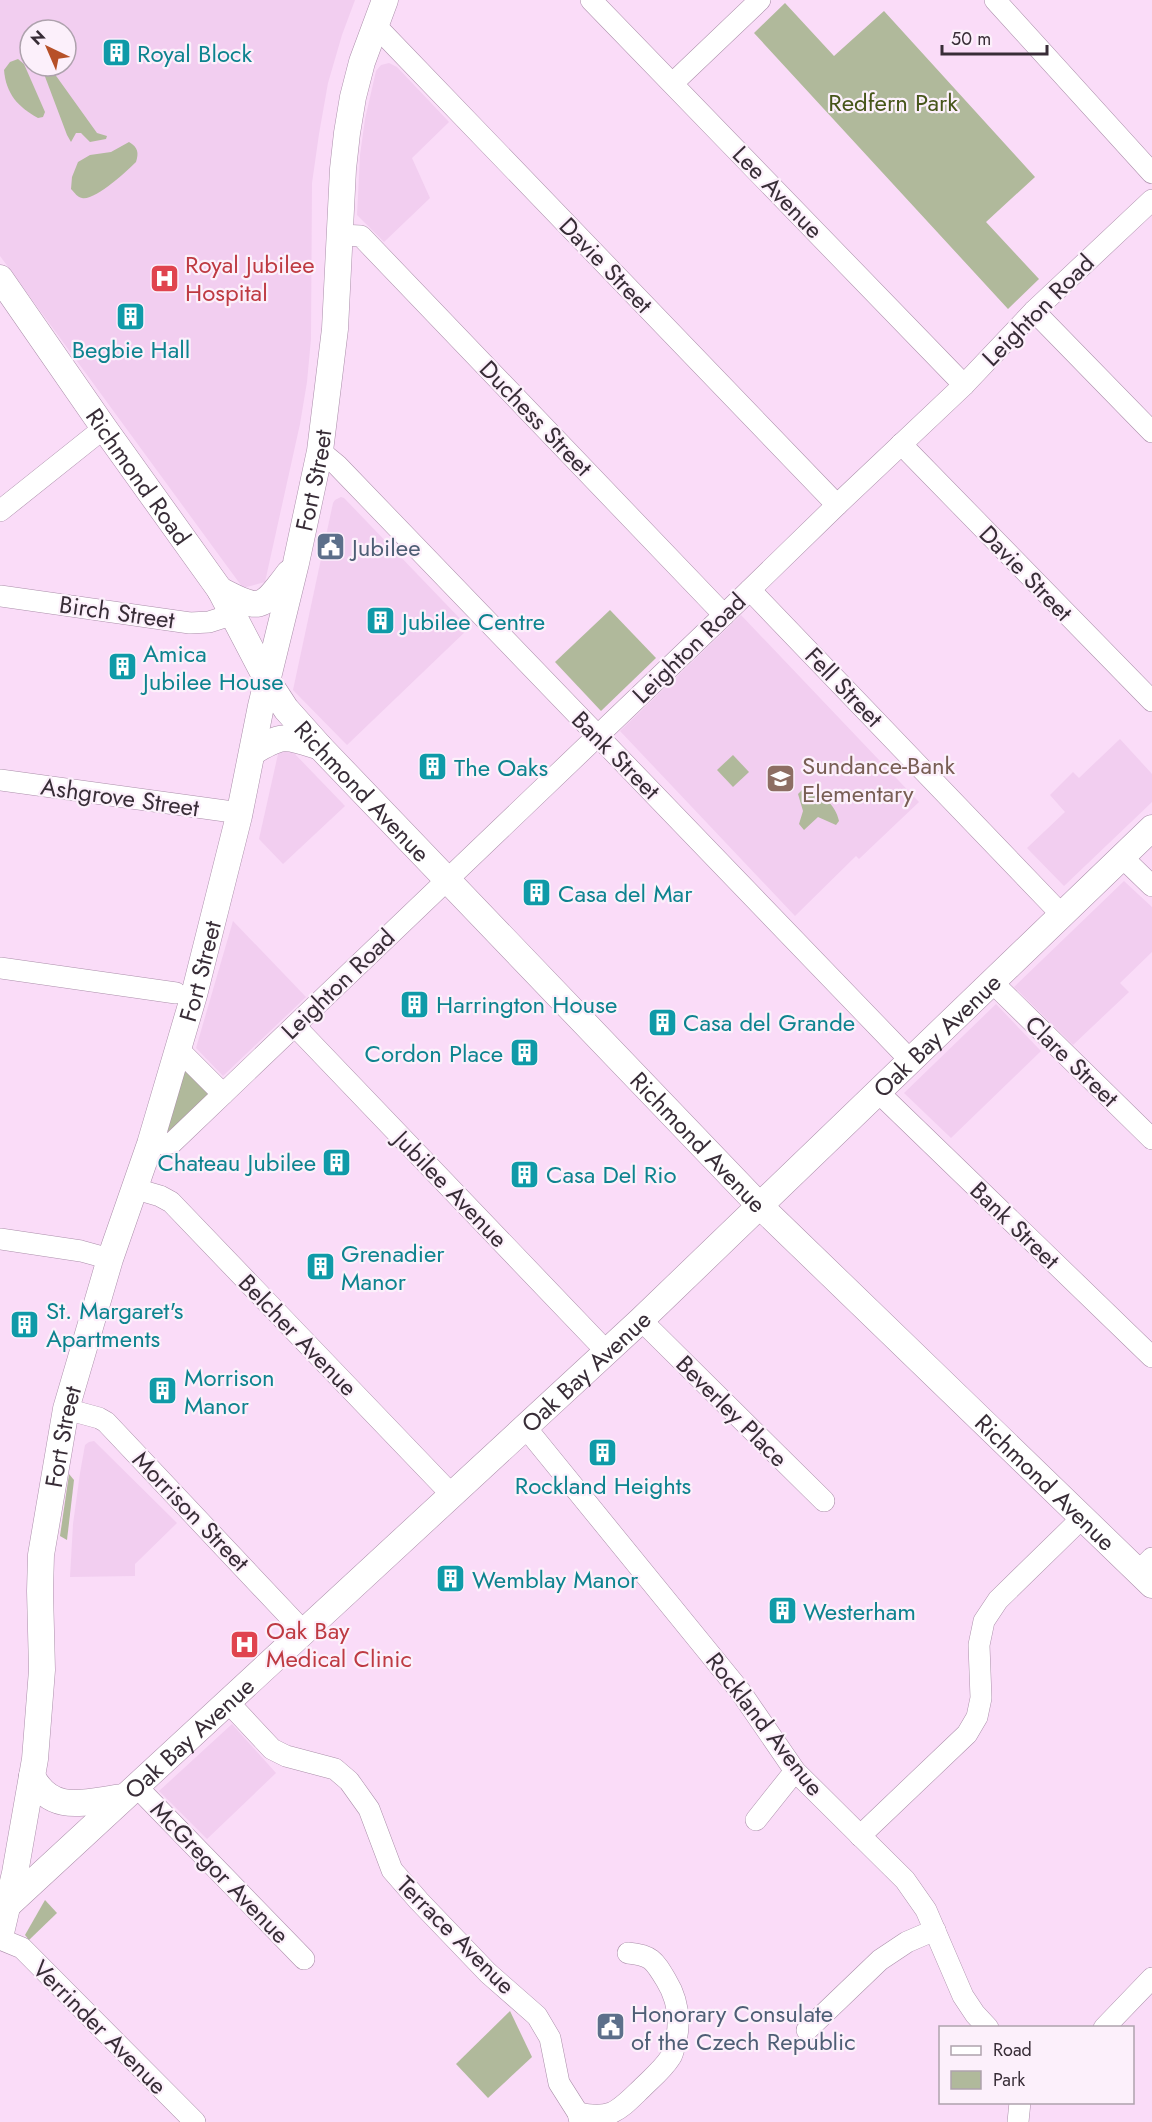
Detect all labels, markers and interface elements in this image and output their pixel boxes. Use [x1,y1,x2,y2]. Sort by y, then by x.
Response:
north arrow [18,18,78,78]
scale bar [942,18,1047,56]
text: N [25,25,50,50]
text: 50 m [951,26,991,52]
place label: Royal Block [137,36,252,71]
building icon: Royal Block [100,37,132,69]
park label: Redfern Park [828,85,958,120]
street label: Lee Avenue [725,138,831,246]
street label: Davie Street [551,209,661,321]
street label: Leighton Road [974,246,1102,374]
place label: Royal Jubilee Hospital [185,247,315,310]
hospital icon: Royal Jubilee Hospital [148,262,180,294]
building icon: Begbie Hall [115,300,147,332]
place label: Begbie Hall [72,332,190,367]
street label: Duchess Street [472,352,601,484]
street label: Richmond Road [78,401,200,552]
street label: Fort Street [286,427,340,534]
street label: Davie Street [971,517,1081,629]
place label: Jubilee [349,530,421,565]
public building icon: Jubilee [315,531,347,563]
street label: Leighton Road [624,585,754,711]
street label: Birch Street [57,587,177,637]
place label: Jubilee Centre [399,604,545,639]
building icon: Jubilee Centre [365,605,397,637]
place label: Amica Jubilee House [140,636,284,699]
street label: Fell Street [797,639,891,735]
building icon: Amica Jubilee House [106,651,138,683]
street label: Bank Street [564,703,668,807]
street label: Richmond Avenue [286,712,439,870]
place label: Sundance-Bank Elementary [802,748,956,811]
place label: The Oaks [454,750,548,785]
building icon: The Oaks [417,751,449,783]
school or university icon: Sundance-Bank Elementary [765,763,797,795]
street label: Ashgrove Street [39,769,202,825]
place label: Casa del Mar [558,876,693,911]
building icon: Casa del Mar [521,877,553,909]
street label: Fort Street [170,917,230,1026]
street label: Leighton Road [273,921,403,1047]
street label: Oak Bay Avenue [865,965,1009,1105]
place label: Harrington House [436,987,617,1022]
building icon: Harrington House [399,988,431,1020]
place label: Casa del Grande [683,1005,855,1040]
building icon: Casa del Grande [646,1006,678,1038]
street label: Clare Street [1017,1007,1127,1115]
place label: Cordon Place [365,1036,503,1071]
building icon: Cordon Place [508,1037,540,1069]
street label: Richmond Avenue [622,1063,775,1220]
street label: Jubilee Avenue [384,1121,516,1255]
place label: Chateau Jubilee [157,1145,316,1180]
building icon: Chateau Jubilee [321,1146,353,1178]
place label: Casa Del Rio [546,1157,677,1192]
building icon: Casa Del Rio [509,1158,541,1190]
street label: Bank Street [962,1173,1068,1277]
place label: Grenadier Manor [341,1236,445,1299]
building icon: Grenadier Manor [304,1251,336,1283]
street label: Belcher Avenue [231,1266,365,1404]
place label: St. Margaret's Apartments [46,1293,184,1356]
street label: Oak Bay Avenue [513,1302,659,1440]
building icon: St. Margaret's Apartments [9,1308,41,1340]
street label: Beverley Place [668,1347,796,1475]
place label: Morrison Manor [184,1360,275,1423]
building icon: Morrison Manor [147,1375,179,1407]
street label: Fort Street [35,1381,89,1490]
street label: Richmond Avenue [967,1406,1124,1559]
building icon: Rockland Heights [587,1436,619,1468]
street label: Morrison Street [125,1443,258,1579]
place label: Rockland Heights [515,1468,691,1503]
place label: Wemblay Manor [472,1562,639,1597]
building icon: Wemblay Manor [435,1563,467,1595]
place label: Westerham [803,1594,916,1629]
building icon: Westerham [766,1595,798,1627]
place label: Oak Bay Medical Clinic [266,1613,412,1676]
hospital icon: Oak Bay Medical Clinic [229,1628,261,1660]
street label: Rockland Avenue [698,1645,832,1803]
street label: Oak Bay Avenue [116,1669,262,1807]
street label: McGregor Avenue [143,1793,297,1951]
street label: Terrace Avenue [389,1868,523,2002]
street label: Verrinder Avenue [25,1952,175,2102]
place label: Honorary Consulate of the Czech Republic [631,1996,856,2059]
public building icon: Honorary Consulate of the Czech Republic [594,2011,626,2043]
legend [939,2026,1134,2104]
text: Road [993,2037,1032,2063]
text: Park [993,2067,1025,2093]

